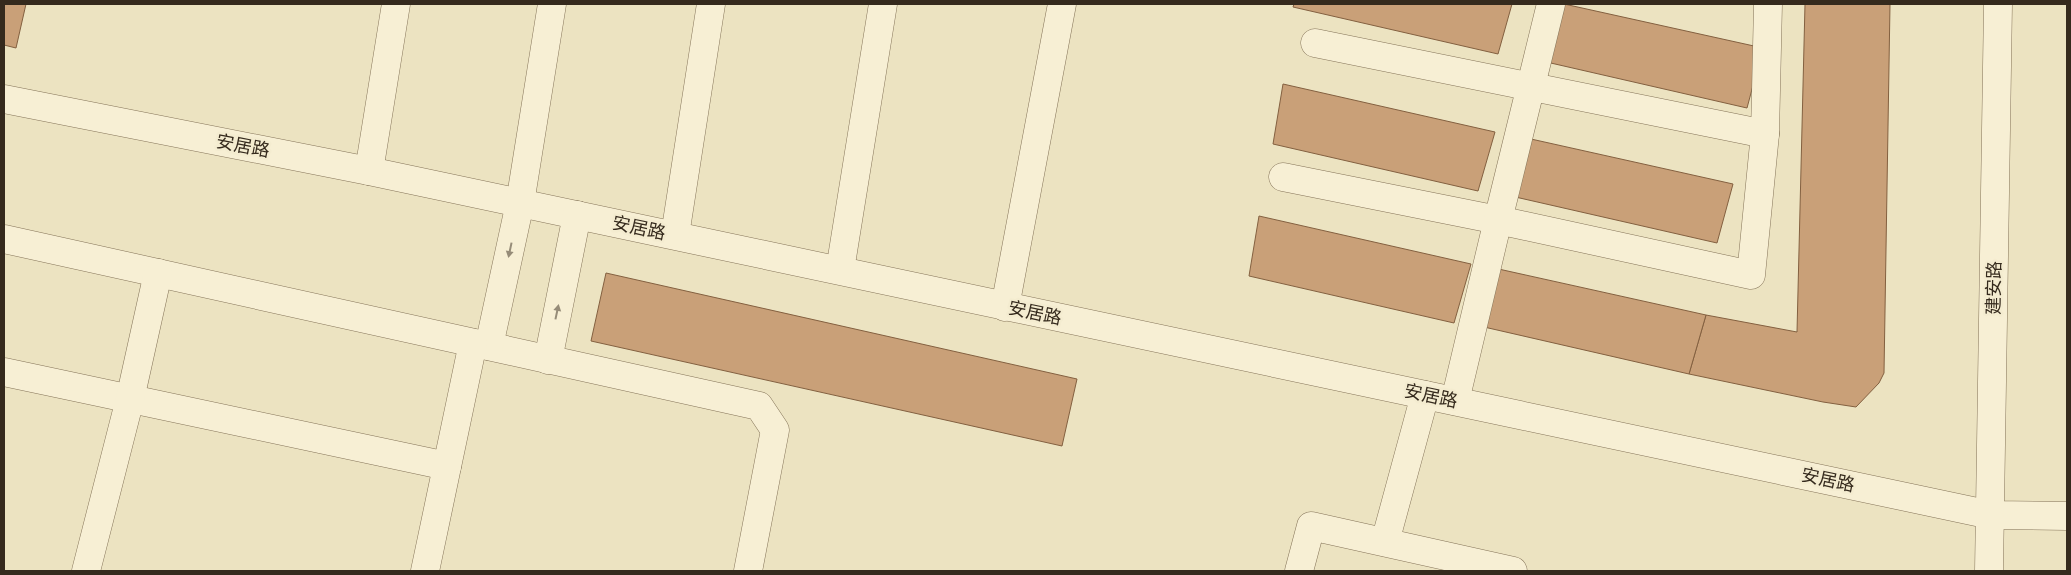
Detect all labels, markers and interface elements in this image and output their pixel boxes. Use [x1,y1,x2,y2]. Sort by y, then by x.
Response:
street label: 安居路 [215,131,271,161]
street label: 安居路 [611,213,667,243]
one-way arrow [505,243,513,259]
street label: 建安路 [1984,261,2004,315]
street label: 安居路 [1007,298,1063,328]
one-way arrow [554,304,562,320]
street label: 安居路 [1403,381,1459,411]
street label: 安居路 [1800,465,1856,495]

